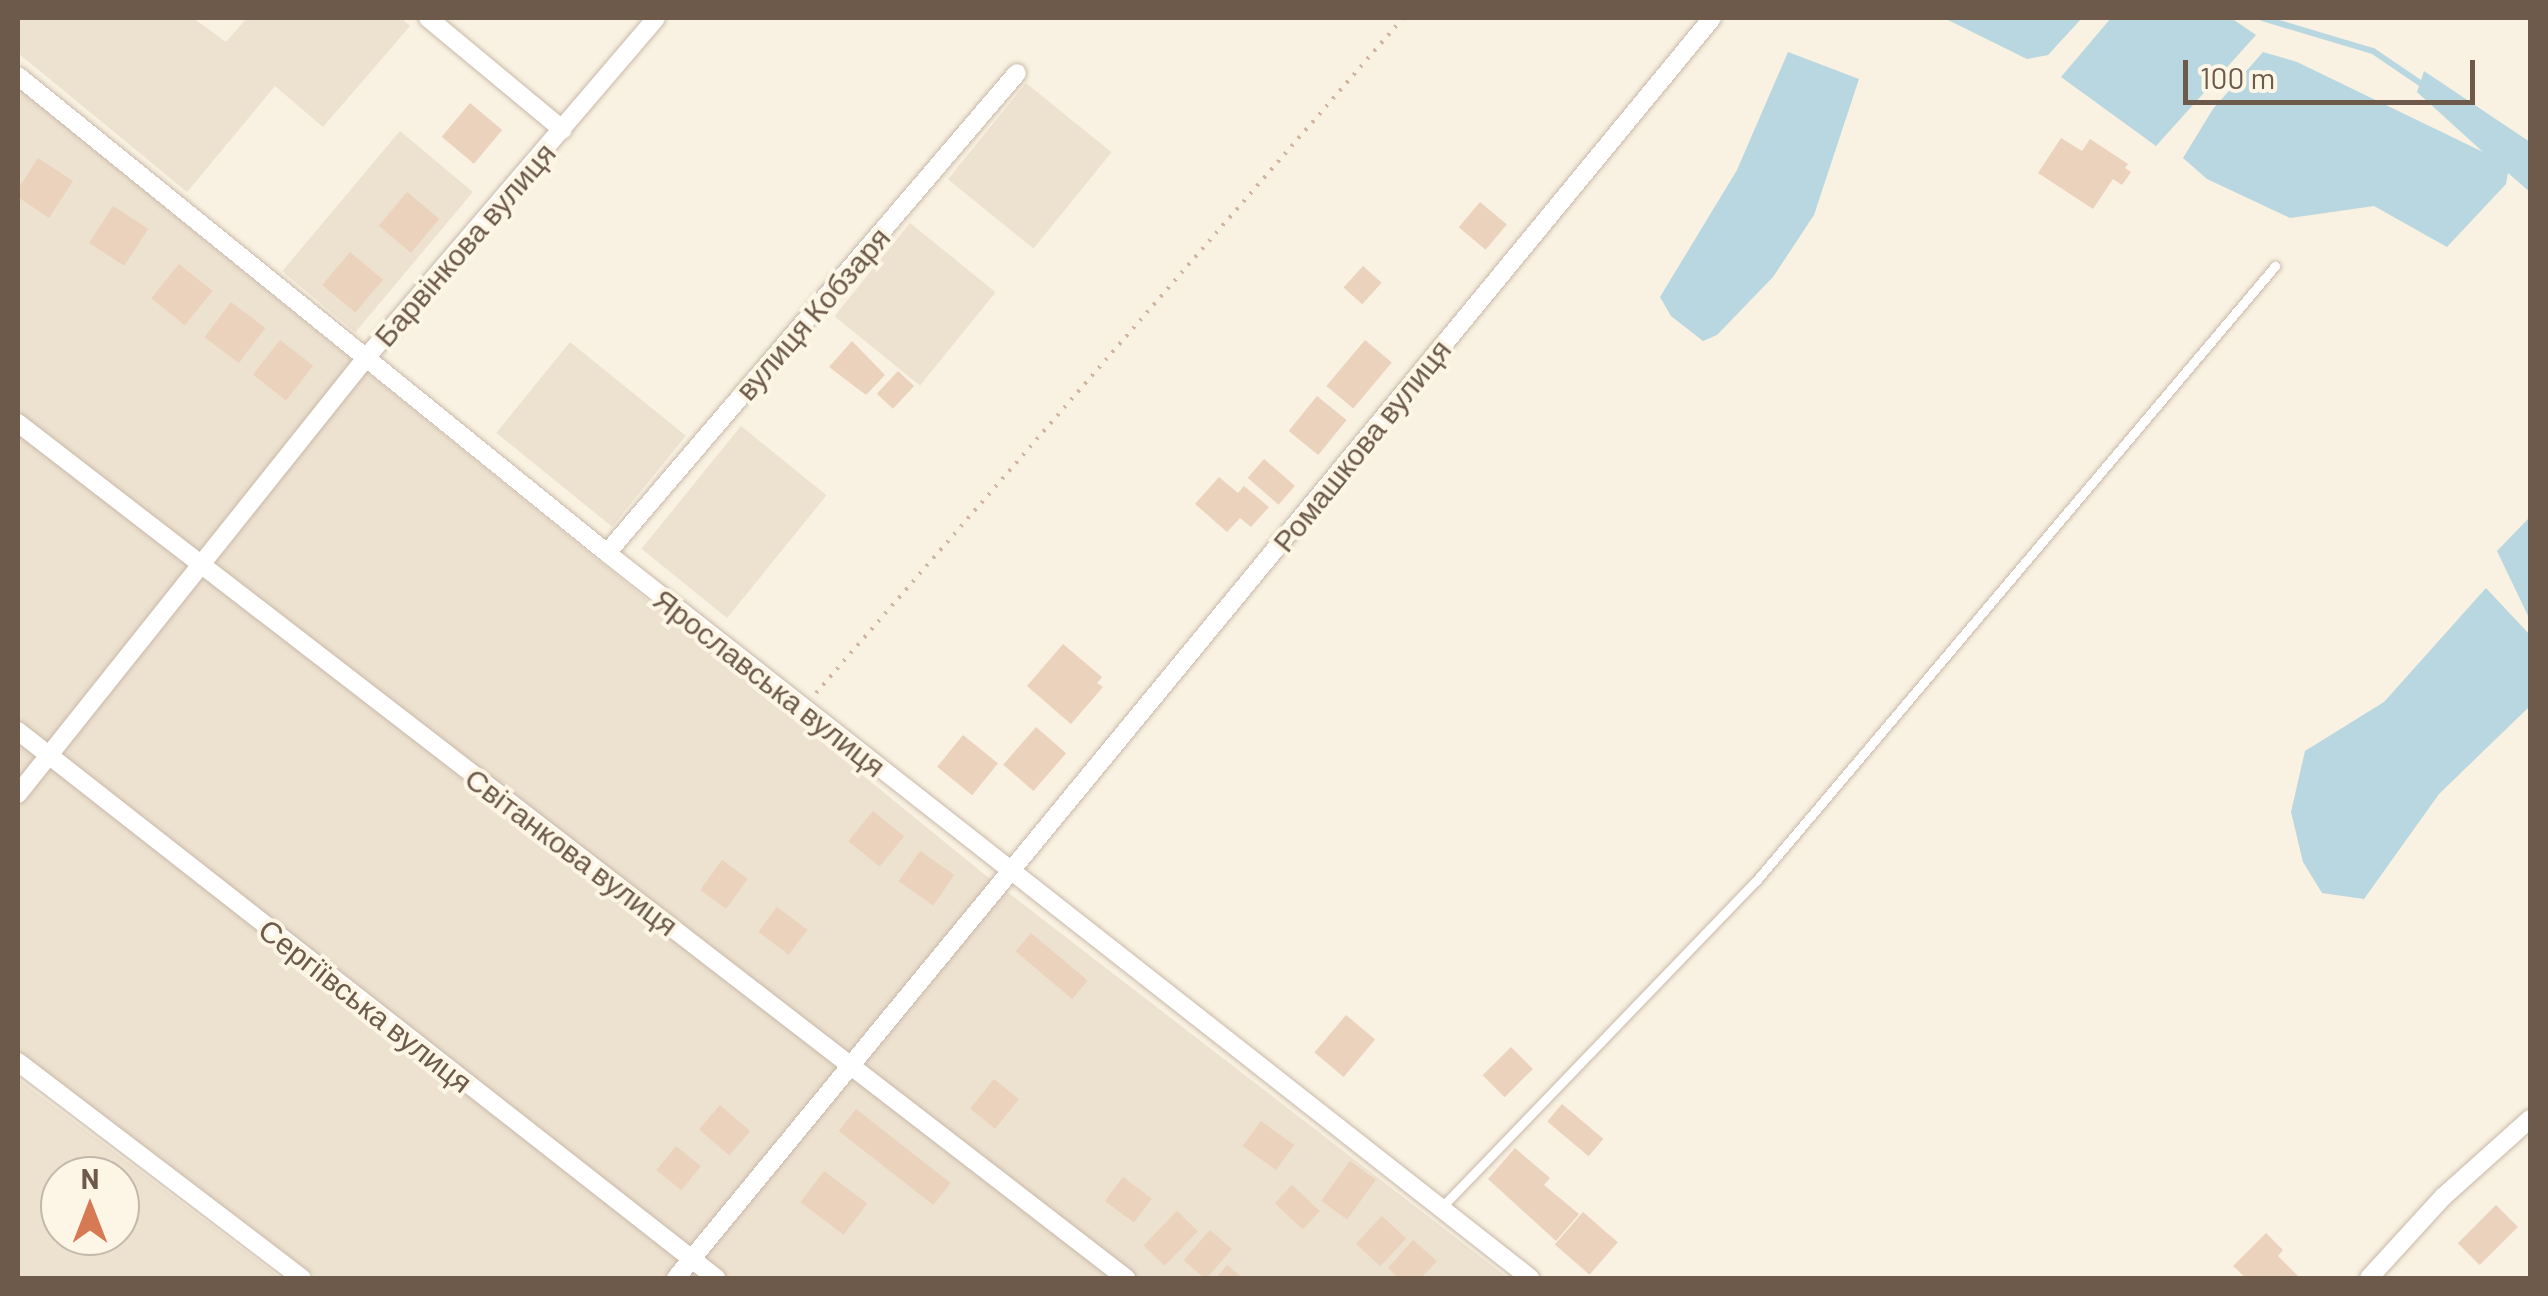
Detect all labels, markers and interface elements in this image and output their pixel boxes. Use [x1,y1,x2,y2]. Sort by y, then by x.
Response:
scale bar [2188,40,2480,102]
text: 100 m [2200,59,2275,95]
street label: Барвінкова вулиця [366,135,562,353]
street label: вулиця Кобзаря [727,219,897,407]
street label: Ромашкова вулиця [1264,332,1458,558]
street label: Ярославська вулиця [647,580,893,784]
street label: Світанкова вулиця [459,759,685,943]
street label: Сергіївська вулиця [252,910,480,1100]
north arrow [40,1156,140,1256]
text: N [81,1161,99,1195]

